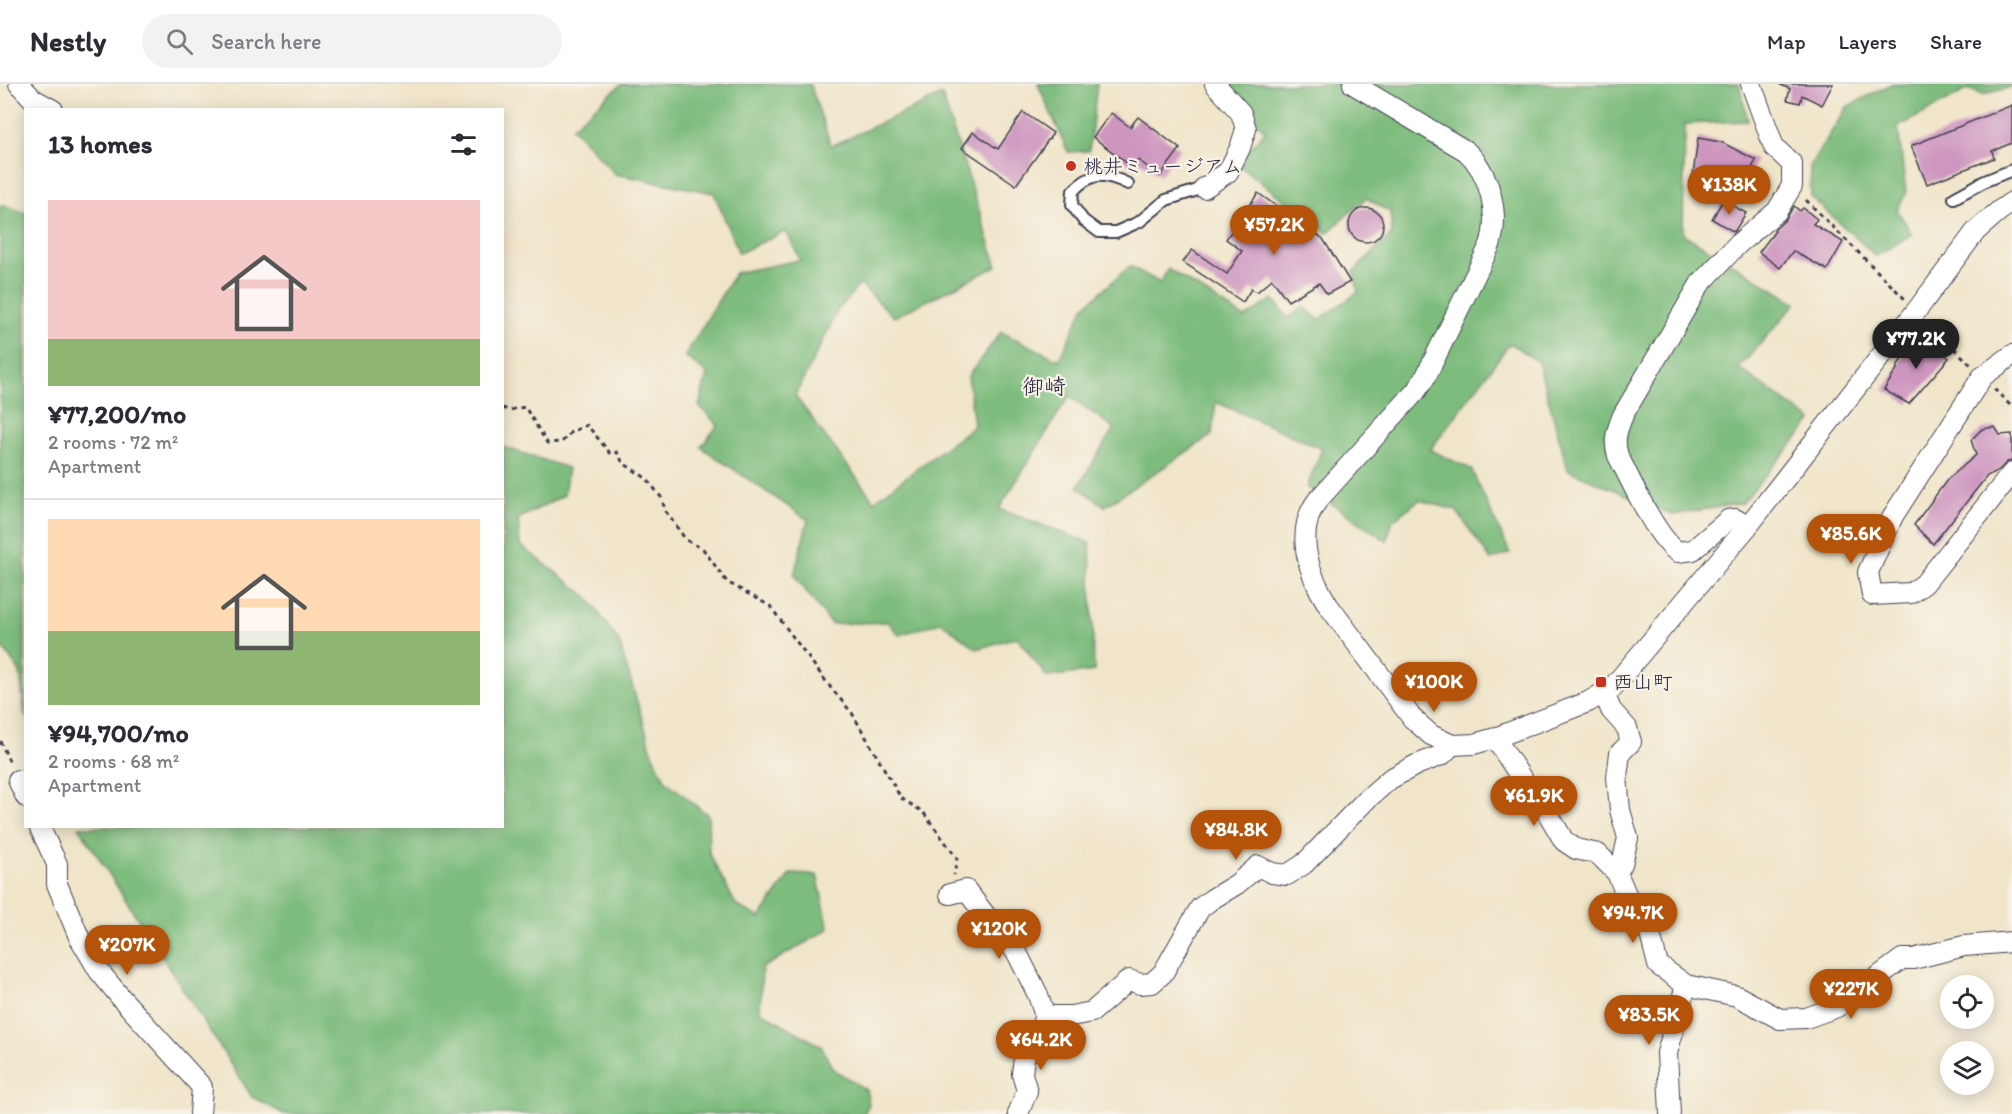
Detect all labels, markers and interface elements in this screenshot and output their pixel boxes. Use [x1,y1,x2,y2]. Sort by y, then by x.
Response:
search box [142,14,562,68]
text: Nestly [30,24,106,58]
icon: search [163,25,196,58]
text: Search here [211,28,322,55]
text: Map [1767,29,1806,54]
text: Layers [1839,29,1897,54]
text: Share [1930,29,1982,54]
text: 13 homes [48,128,152,160]
icon: filters [447,128,480,161]
place label: 桃井ミュージアム [1083,154,1243,178]
marker: 桃井ミュージアム [1064,159,1078,173]
pin: ¥138K [1687,165,1771,216]
text: ¥138K [1701,172,1757,196]
pin: ¥57.2K [1225,205,1323,256]
text: ¥57.2K [1244,212,1304,236]
icon: home [210,239,318,347]
pin: ¥77.2K [1867,319,1965,370]
text: ¥77.2K [1886,326,1946,350]
district label: 御崎 [1022,373,1066,400]
text: ¥77,200/mo [48,398,186,430]
text: 2 rooms · 72 m² [48,430,178,454]
text: Apartment [48,454,141,478]
pin: ¥85.6K [1802,514,1900,565]
text: ¥85.6K [1821,521,1881,545]
icon: home [210,558,318,666]
pin: ¥100K [1392,662,1476,713]
text: ¥100K [1405,669,1463,693]
place label: 西山町 [1613,670,1673,694]
marker: 西山町 [1594,675,1608,689]
text: ¥94,700/mo [48,717,189,749]
text: 2 rooms · 68 m² [48,749,179,773]
text: Apartment [48,773,141,797]
pin: ¥61.9K [1485,776,1583,827]
text: ¥61.9K [1504,783,1564,807]
pin: ¥84.8K [1187,810,1285,861]
text: ¥84.8K [1205,817,1267,841]
pin: ¥94.7K [1584,893,1682,944]
text: ¥94.7K [1602,900,1664,924]
pin: ¥120K [957,909,1041,960]
text: ¥120K [971,916,1027,940]
pin: ¥207K [85,925,169,976]
text: ¥207K [99,932,155,956]
pin: ¥227K [1809,969,1893,1020]
map controls [1940,975,1994,1095]
button: locate [1940,975,1994,1029]
text: ¥227K [1824,976,1878,1000]
pin: ¥83.5K [1600,995,1698,1046]
text: ¥83.5K [1618,1002,1680,1026]
pin: ¥64.2K [992,1020,1090,1071]
text: ¥64.2K [1010,1027,1072,1051]
button: layers [1940,1041,1994,1095]

